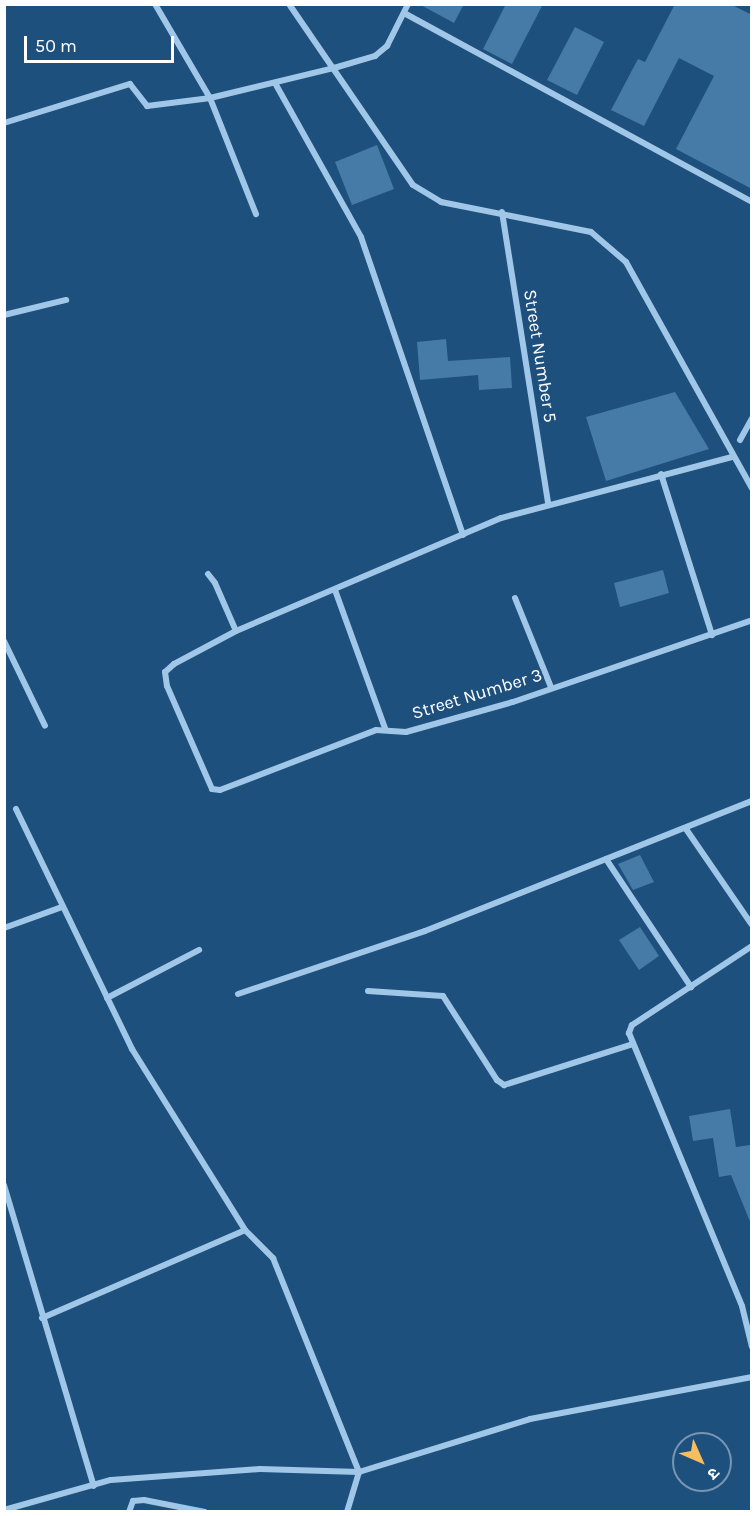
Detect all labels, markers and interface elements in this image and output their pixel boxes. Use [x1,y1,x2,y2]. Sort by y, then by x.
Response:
scale bar [27,24,177,62]
text: 50 m [35,35,77,57]
street label: Street Number 5 [519,288,561,424]
street label: Street Number 3 [409,664,545,724]
north arrow [672,1432,732,1492]
text: उ [704,1464,724,1484]

